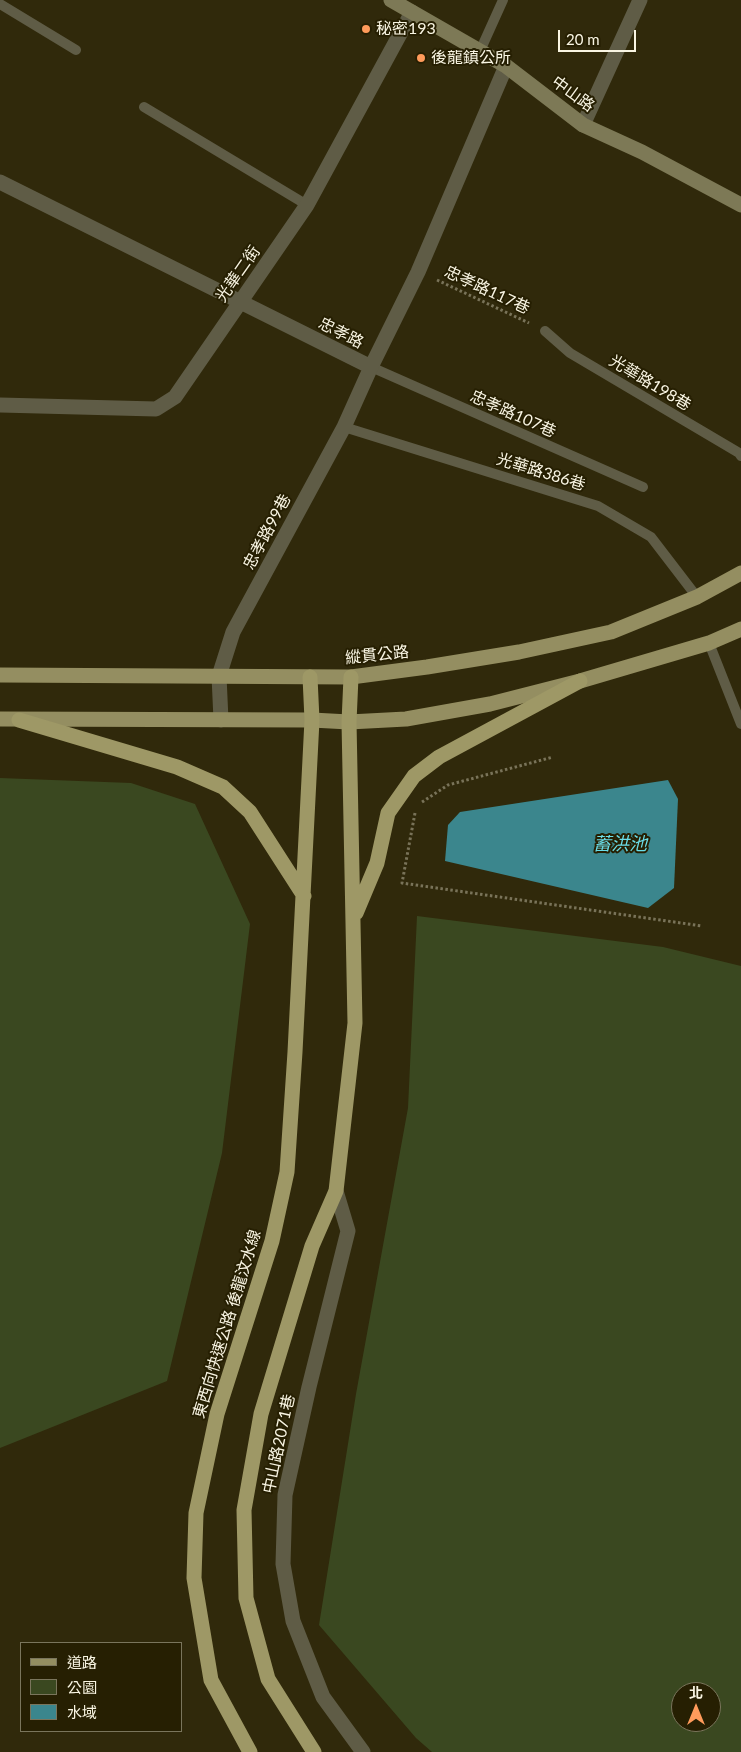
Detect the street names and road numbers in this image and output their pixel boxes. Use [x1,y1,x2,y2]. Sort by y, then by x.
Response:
street label: 中山路 [548,72,598,116]
street label: 光華二街 [212,242,264,306]
street label: 忠孝路117巷 [441,262,533,318]
street label: 忠孝路 [315,314,367,352]
street label: 光華路198巷 [606,351,694,415]
street label: 忠孝路107巷 [467,387,559,441]
street label: 光華路386巷 [494,449,588,495]
street label: 忠孝路99巷 [239,491,295,573]
street label: 縱貫公路 [344,642,410,668]
street label: 東西向快速公路 後龍汶水線 [189,1227,265,1421]
street label: 中山路2071巷 [259,1393,299,1495]

